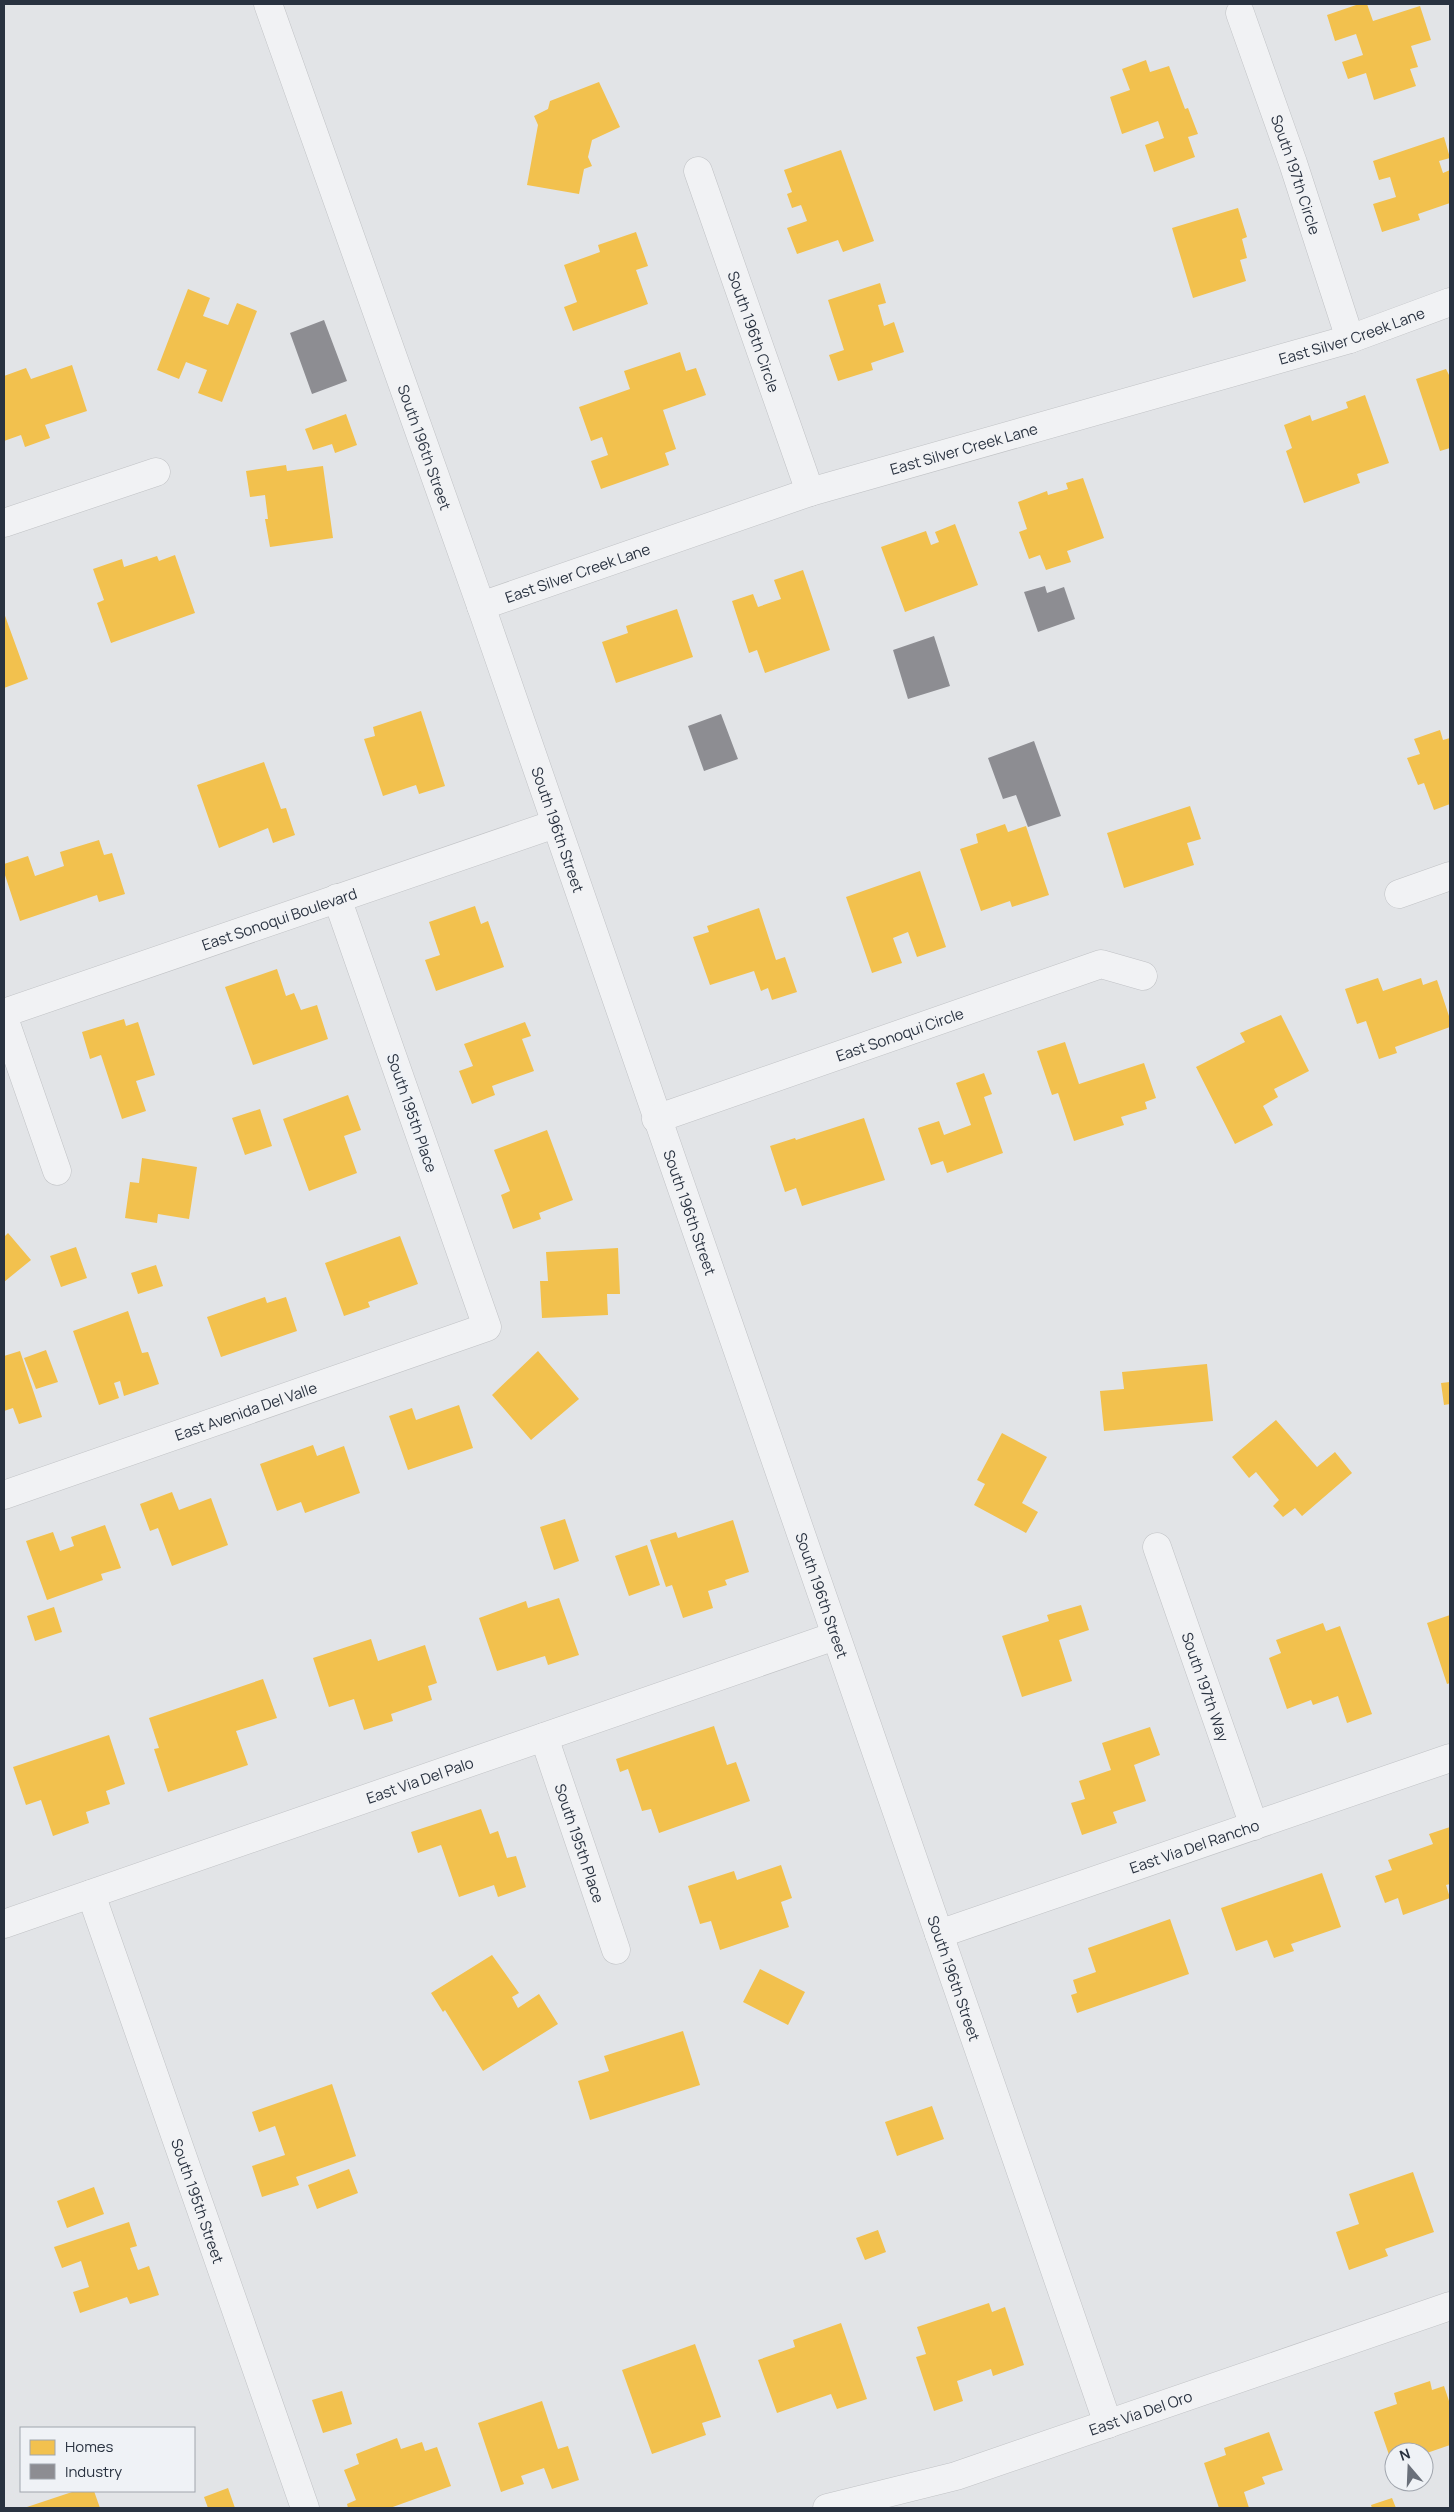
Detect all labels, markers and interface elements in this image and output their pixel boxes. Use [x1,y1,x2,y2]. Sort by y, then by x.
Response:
street label: South 197th Circle [1266,112,1326,237]
street label: South 196th Circle [723,268,785,395]
street label: East Silver Creek Lane [1276,302,1428,369]
street label: South 196th Street [393,382,457,513]
street label: East Silver Creek Lane [888,418,1040,479]
street label: East Silver Creek Lane [502,538,653,607]
street label: South 196th Street [527,764,589,895]
street label: East Sonoqui Boulevard [199,882,360,955]
street label: East Sonoqui Circle [833,1002,967,1066]
street label: South 195th Place [382,1051,442,1175]
street label: South 196th Street [659,1147,721,1278]
street label: East Avenida Del Valle [172,1376,320,1445]
street label: South 196th Street [791,1530,854,1661]
street label: South 197th Way [1177,1629,1234,1744]
street label: East Via Del Palo [363,1752,476,1808]
street label: South 195th Place [550,1781,610,1906]
street label: East Via Del Rancho [1127,1814,1262,1878]
street label: South 196th Street [923,1913,986,2044]
street label: South 195th Street [167,2136,229,2266]
street label: East Via Del Oro [1086,2385,1195,2440]
legend [20,2427,195,2492]
text: Homes [65,2436,114,2457]
north arrow [1384,2442,1434,2492]
text: N [1397,2444,1412,2465]
text: Industry [65,2461,122,2482]

